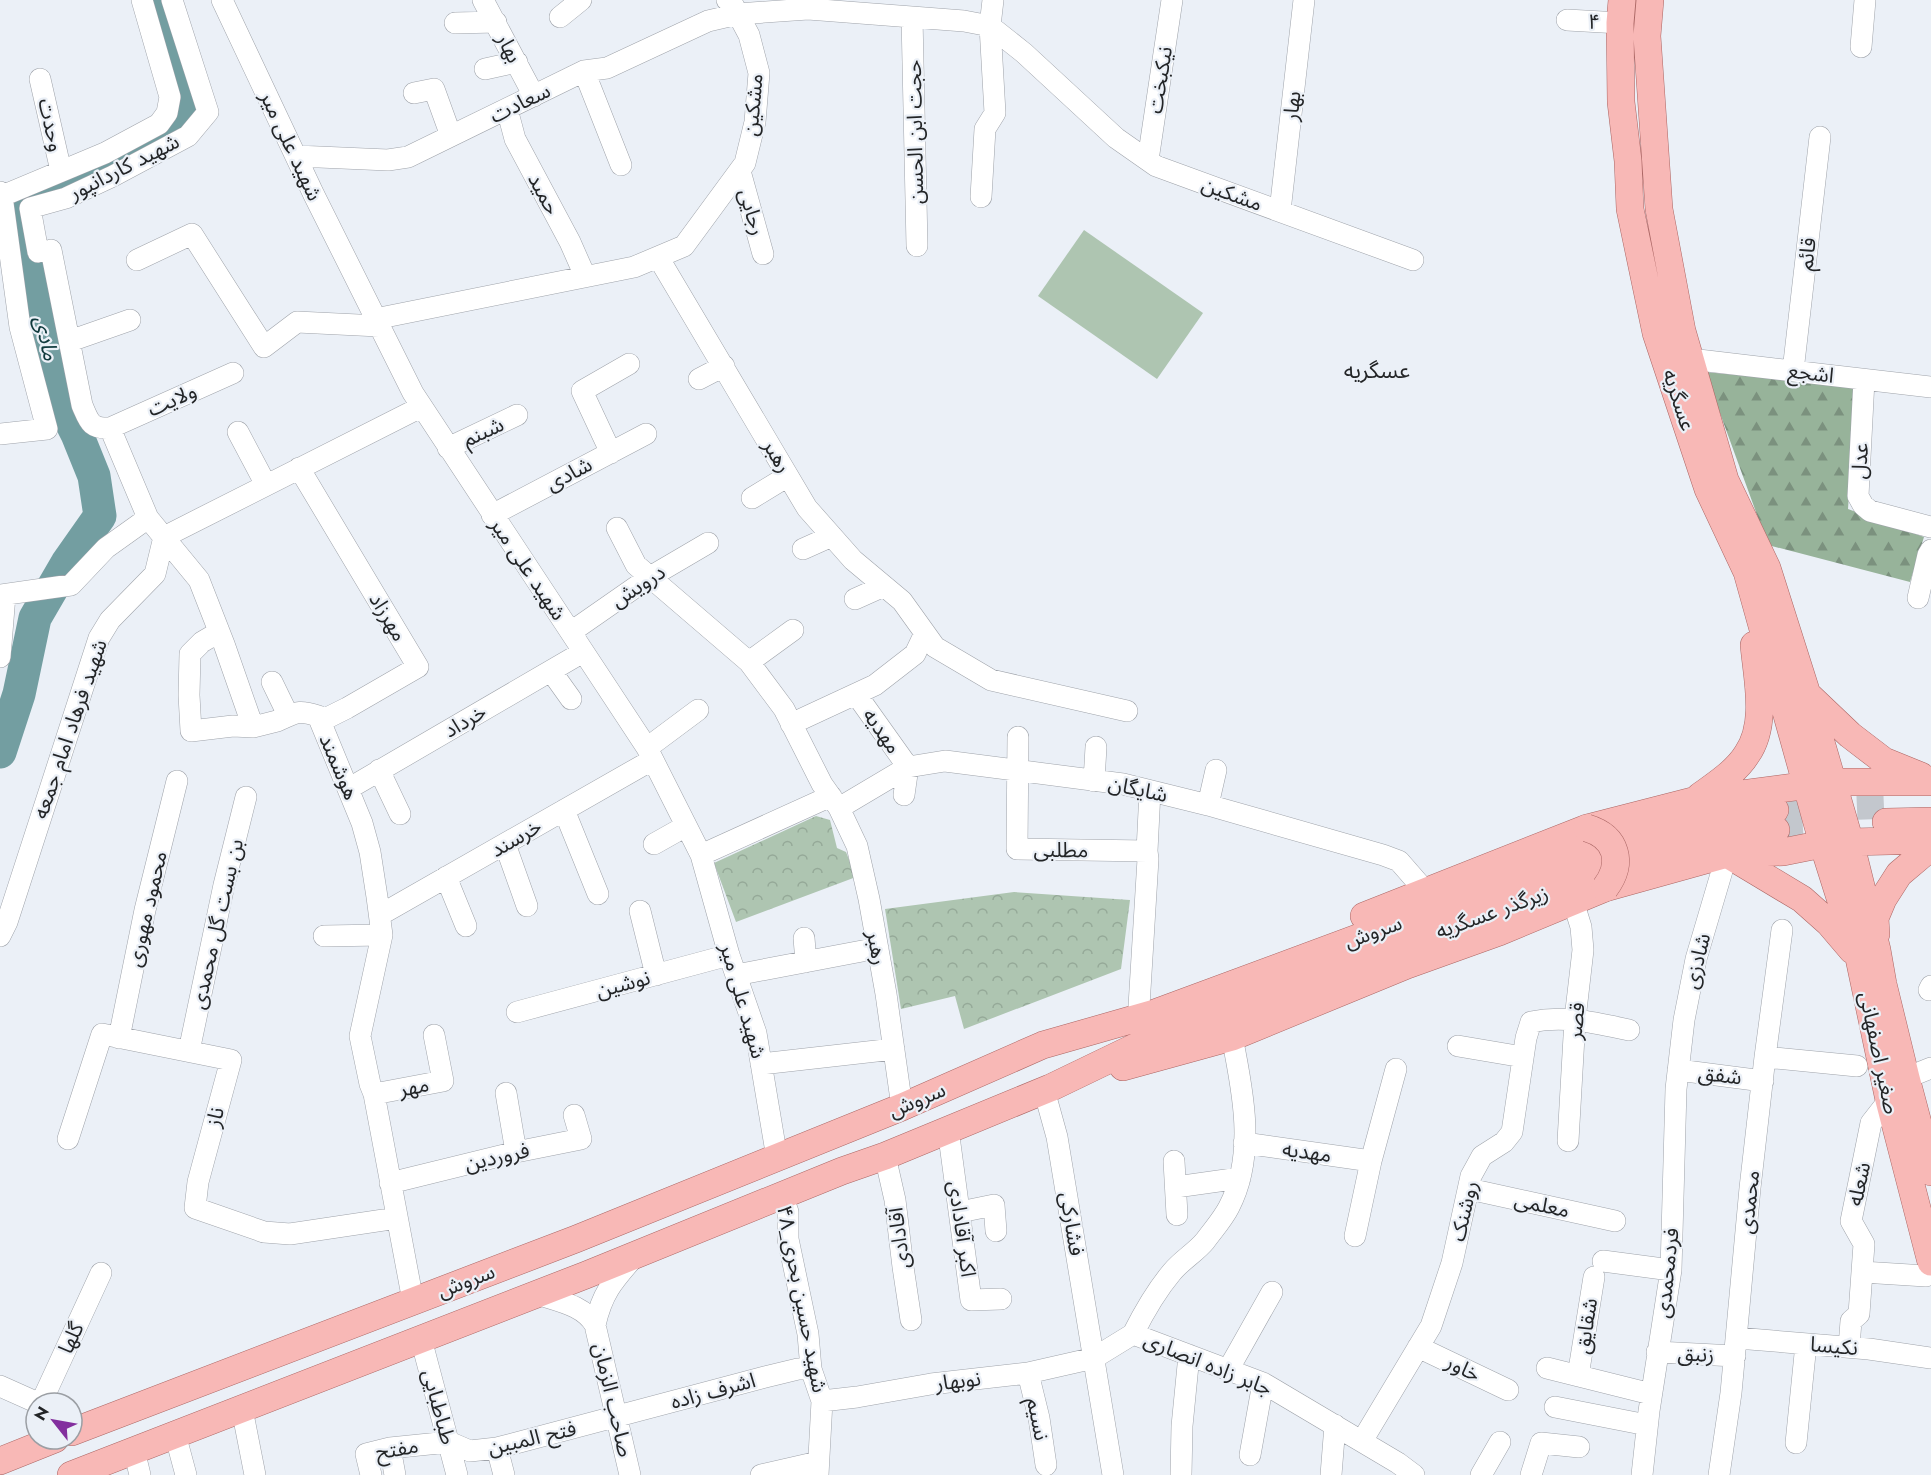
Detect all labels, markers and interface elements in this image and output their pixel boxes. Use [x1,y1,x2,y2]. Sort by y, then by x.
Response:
street label: ۴ [1587,7,1601,37]
street label: بهار [488,27,529,68]
street label: نیکبخت [1140,44,1180,116]
street label: حجت ابن الحسن [899,60,931,204]
street label: مشکین [735,72,771,138]
street label: سعادت [484,75,556,131]
street label: شهید علی میر [252,85,330,206]
street label: بهار [1275,89,1308,124]
street label: وحدت [30,95,72,155]
street label: شهید کاردانپور [63,126,184,208]
street label: حمید [521,168,567,220]
street label: مشکین [1197,169,1267,219]
street label: رجایی [731,185,773,239]
street label: قائم [1790,236,1824,272]
water label: مادی [26,312,68,364]
district label: عسگریه [1344,354,1410,386]
street label: اشجع [1786,355,1836,391]
street label: عسگریه [1655,365,1703,435]
street label: ولایت [143,376,201,424]
street label: شبنم [457,409,509,455]
street label: رهبر [755,433,799,478]
street label: عدل [1844,442,1876,480]
street label: شادی [541,449,597,499]
street label: شهید علی میر [482,511,573,626]
street label: درویش [605,557,671,615]
street label: مهرزاد [362,587,414,647]
street label: شهید فرهاد امام جمعه [25,635,116,823]
street label: خرداد [438,697,492,745]
street label: مهدیه [856,702,908,760]
street label: هوشمند [312,729,366,805]
street label: شایگان [1106,768,1170,810]
street label: خرسند [485,811,547,865]
street label: مطلبی [1033,835,1089,865]
street label: بن بست گل محمدی [183,836,251,1012]
street label: محمود مهوری [119,848,175,970]
street label: زیرگذر عسگریه [1431,878,1553,946]
street label: سروش [1340,908,1406,956]
street label: رهبر [859,927,895,968]
street label: شادزی [1676,930,1718,992]
street label: شهید علی میر [712,939,774,1062]
street label: نوشین [592,962,654,1006]
street label: صغیر اصفهانی [1851,989,1907,1117]
street label: قصر [1559,1001,1593,1042]
street label: شفق [1696,1057,1744,1093]
street label: مهر [395,1069,432,1105]
street label: سروش [884,1075,950,1125]
street label: ناز [198,1104,232,1131]
street label: مهدیه [1280,1134,1334,1170]
street label: فروردین [462,1135,532,1179]
street label: شعله [1840,1159,1878,1209]
street label: محمدی [1731,1169,1767,1235]
street label: روشنک [1442,1178,1486,1244]
street label: اکبر آقادادی [940,1179,984,1279]
street label: معلمی [1512,1185,1572,1225]
street label: فشارکی [1052,1190,1092,1258]
street label: ۴۸_شهید حسین بحری [769,1203,835,1395]
street label: آقادادی [880,1205,918,1270]
street label: فردمحمدی [1647,1226,1687,1320]
street label: سروش [433,1256,499,1306]
street label: شقایق [1567,1296,1605,1356]
street label: گلها [51,1317,91,1359]
street label: جابر زاده انصاری [1139,1325,1277,1403]
street label: نکیسا [1809,1329,1859,1363]
street label: زنبق [1677,1338,1715,1370]
street label: صاحب الزمان [585,1340,641,1460]
street label: خاور [1440,1346,1486,1389]
street label: نوبهار [933,1363,983,1399]
street label: اشرف زاده [667,1365,759,1417]
street label: طباطبایی [415,1366,463,1448]
north arrow [24,1391,84,1451]
street label: نسیم [1019,1395,1057,1443]
text: N [28,1402,55,1425]
street label: فتح المبین [485,1413,579,1463]
street label: مفتح [373,1431,421,1467]

